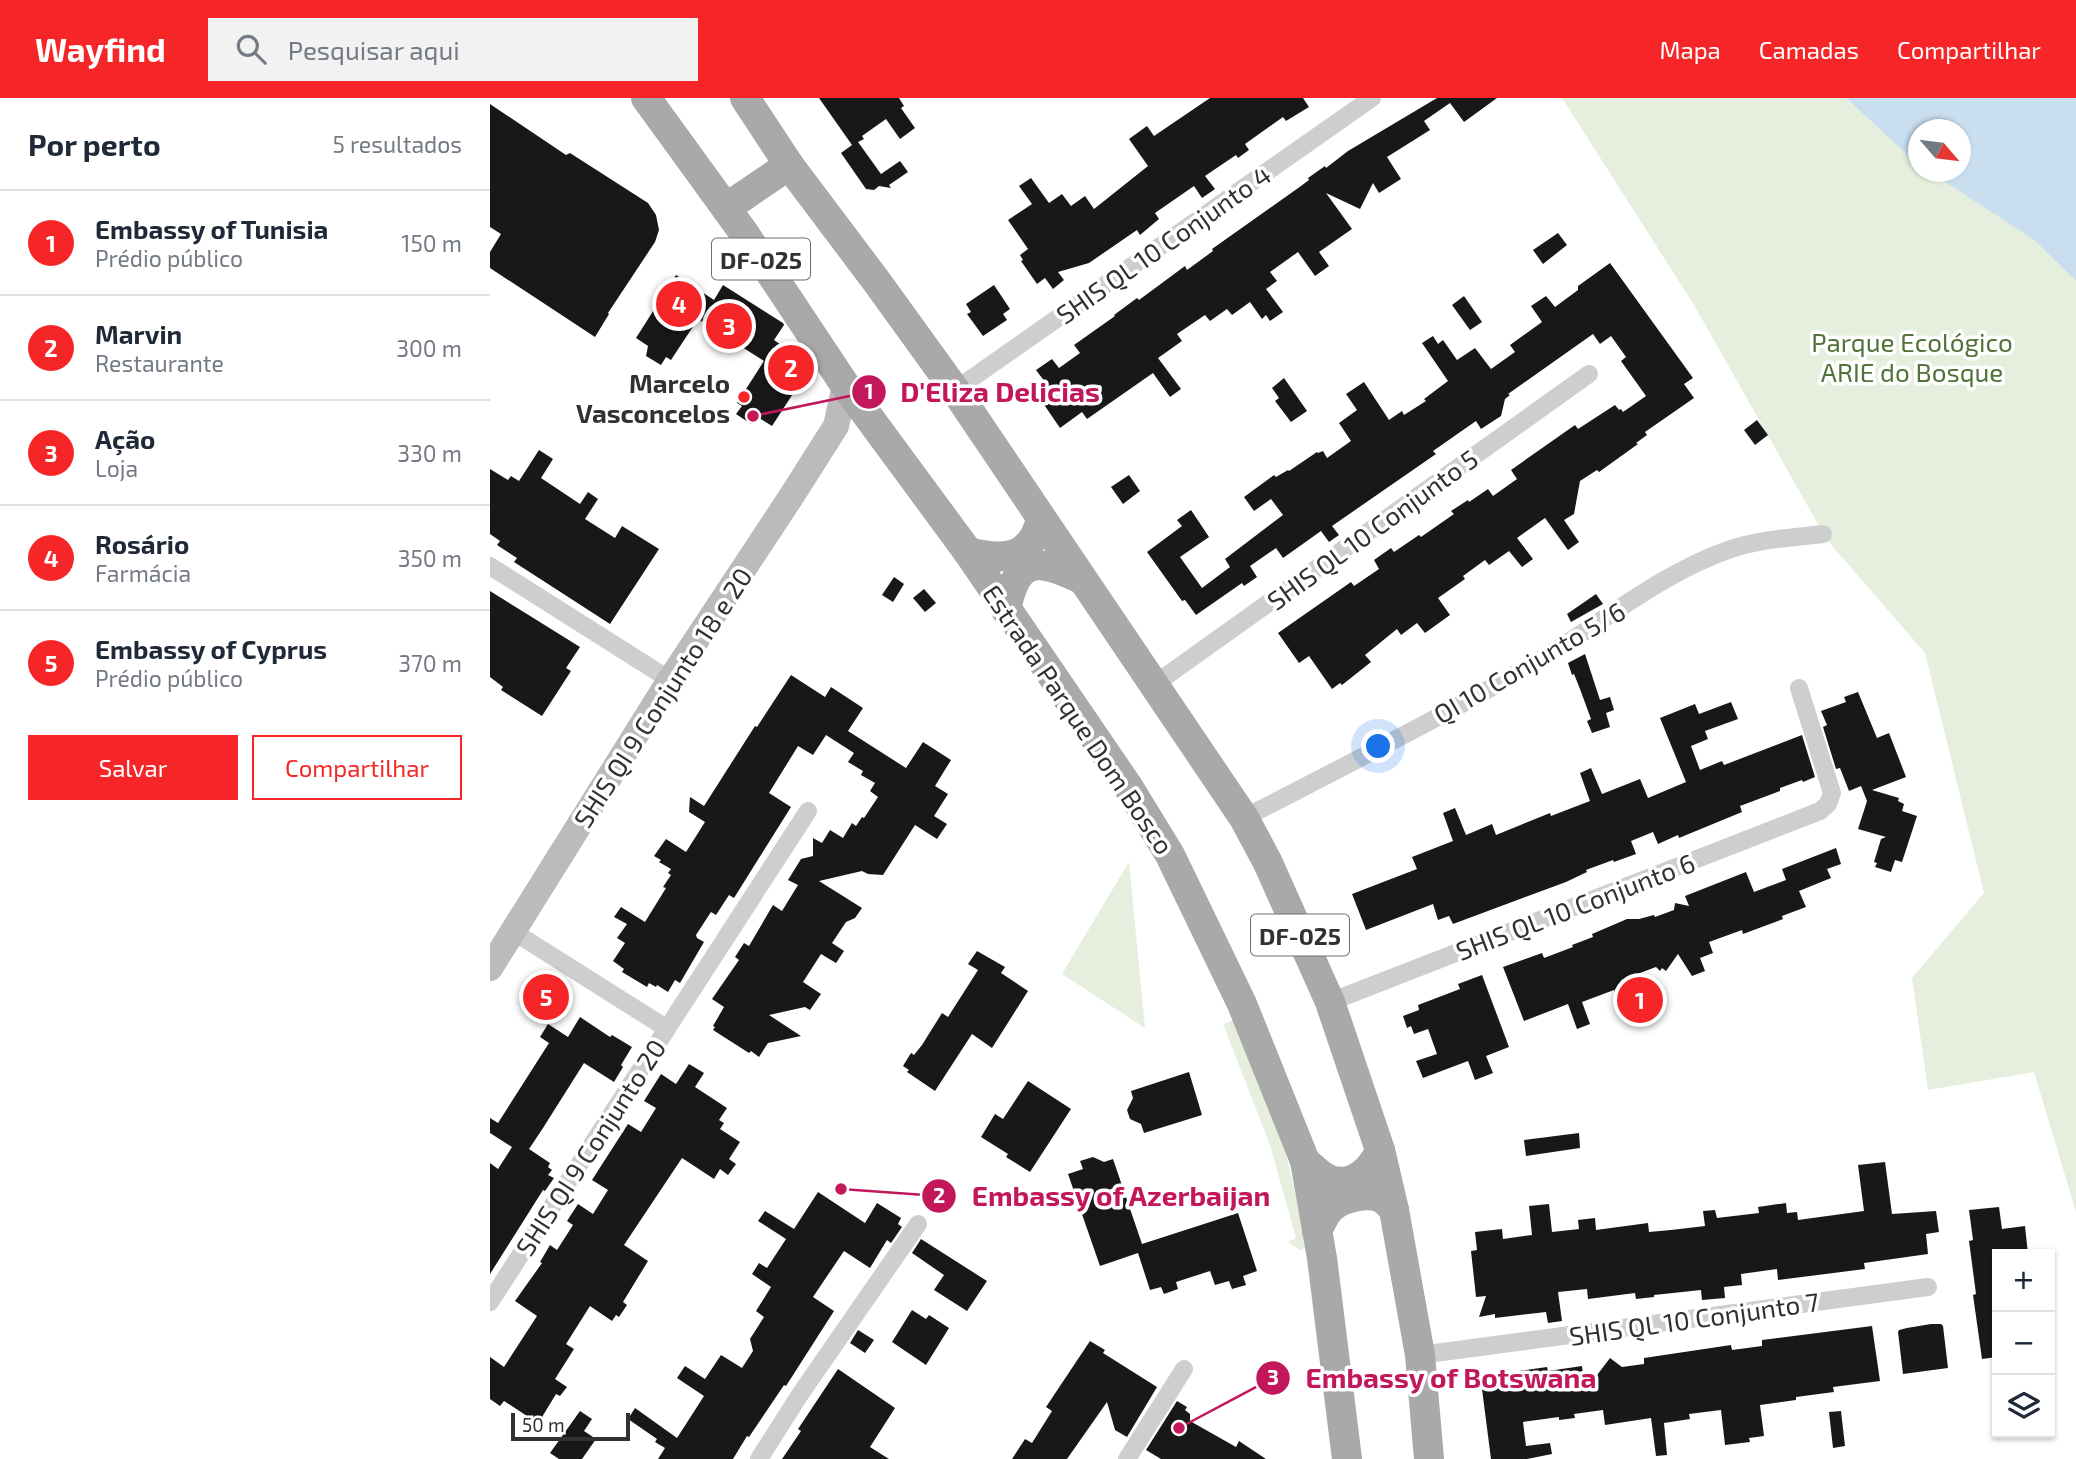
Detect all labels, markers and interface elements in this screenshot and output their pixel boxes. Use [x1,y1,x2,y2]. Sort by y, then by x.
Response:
search box [208,18,698,81]
text: Wayfind [35,29,166,69]
icon: search [232,30,270,68]
text: Pesquisar aqui [288,34,460,65]
text: Mapa [1659,35,1721,64]
text: Camadas [1759,35,1859,64]
text: Compartilhar [1897,35,2041,64]
north arrow [1908,119,1971,182]
text: Por perto [28,126,161,162]
text: 5 resultados [332,130,462,158]
street label: SHIS QL 10 Conjunto 4 [1050,158,1276,330]
text: Embassy of Tunisia [95,213,328,244]
text: 1 [46,229,56,257]
text: 150 m [401,229,462,257]
road number: DF-025 [712,238,810,280]
text: Prédio público [95,244,243,272]
pin: 4 [656,278,702,330]
pin: 3 [706,300,752,352]
text: Marvin [95,318,182,349]
park label: Parque Ecológico ARIE do Bosque [1811,326,2013,387]
text: 2 [44,334,58,362]
text: 300 m [396,334,462,362]
pin: 2 [768,342,814,394]
text: Restaurante [95,349,224,377]
place label: Marcelo Vasconcelos [576,367,730,428]
callout: D'Eliza Delicias [851,367,1114,416]
text: D'Eliza Delicias [900,374,1100,408]
text: 1 [864,378,874,403]
marker: Marcelo Vasconcelos [736,389,752,405]
text: Ação [95,423,155,454]
text: 3 [44,439,58,467]
text: 330 m [397,439,462,467]
street label: SHIS QL 10 Conjunto 5 [1261,442,1483,616]
text: Loja [95,454,138,482]
text: Rosário [95,528,189,559]
text: 4 [44,544,58,572]
text: 350 m [398,544,462,572]
text: Farmácia [95,559,191,587]
street label: SHIS QI 9 Conjunto 18 e 20 [566,561,758,833]
street label: Estrada Parque Dom Bosco [977,578,1181,860]
street label: QI 10 Conjunto 5/6 [1428,595,1630,729]
text: Embassy of Cyprus [95,633,327,664]
text: 5 [45,649,57,677]
text: 370 m [398,649,462,677]
text: Prédio público [95,664,243,692]
your location [1361,729,1395,763]
button: Salvar [28,735,238,800]
button: Compartilhar [252,735,462,800]
street label: SHIS QL 10 Conjunto 6 [1451,846,1699,966]
road number: DF-025 [1251,914,1349,956]
pin: 5 [523,971,569,1023]
pin: 1 [1617,974,1663,1026]
street label: SHIS QI 9 Conjunto 20 [508,1033,672,1261]
callout: Embassy of Azerbaijan [922,1172,1285,1221]
text: Embassy of Azerbaijan [972,1178,1270,1212]
text: 2 [933,1182,945,1207]
map controls [1992,1249,2055,1438]
button: + [1992,1249,2055,1312]
street label: SHIS QL 10 Conjunto 7 [1567,1285,1821,1351]
button: − [1992,1312,2055,1375]
callout: Embassy of Botswana [1256,1354,1611,1403]
text: Embassy of Botswana [1306,1360,1596,1394]
text: 3 [1267,1364,1279,1389]
button: layers [1992,1375,2055,1438]
scale bar [511,1410,630,1442]
text: 50 m [522,1413,565,1436]

